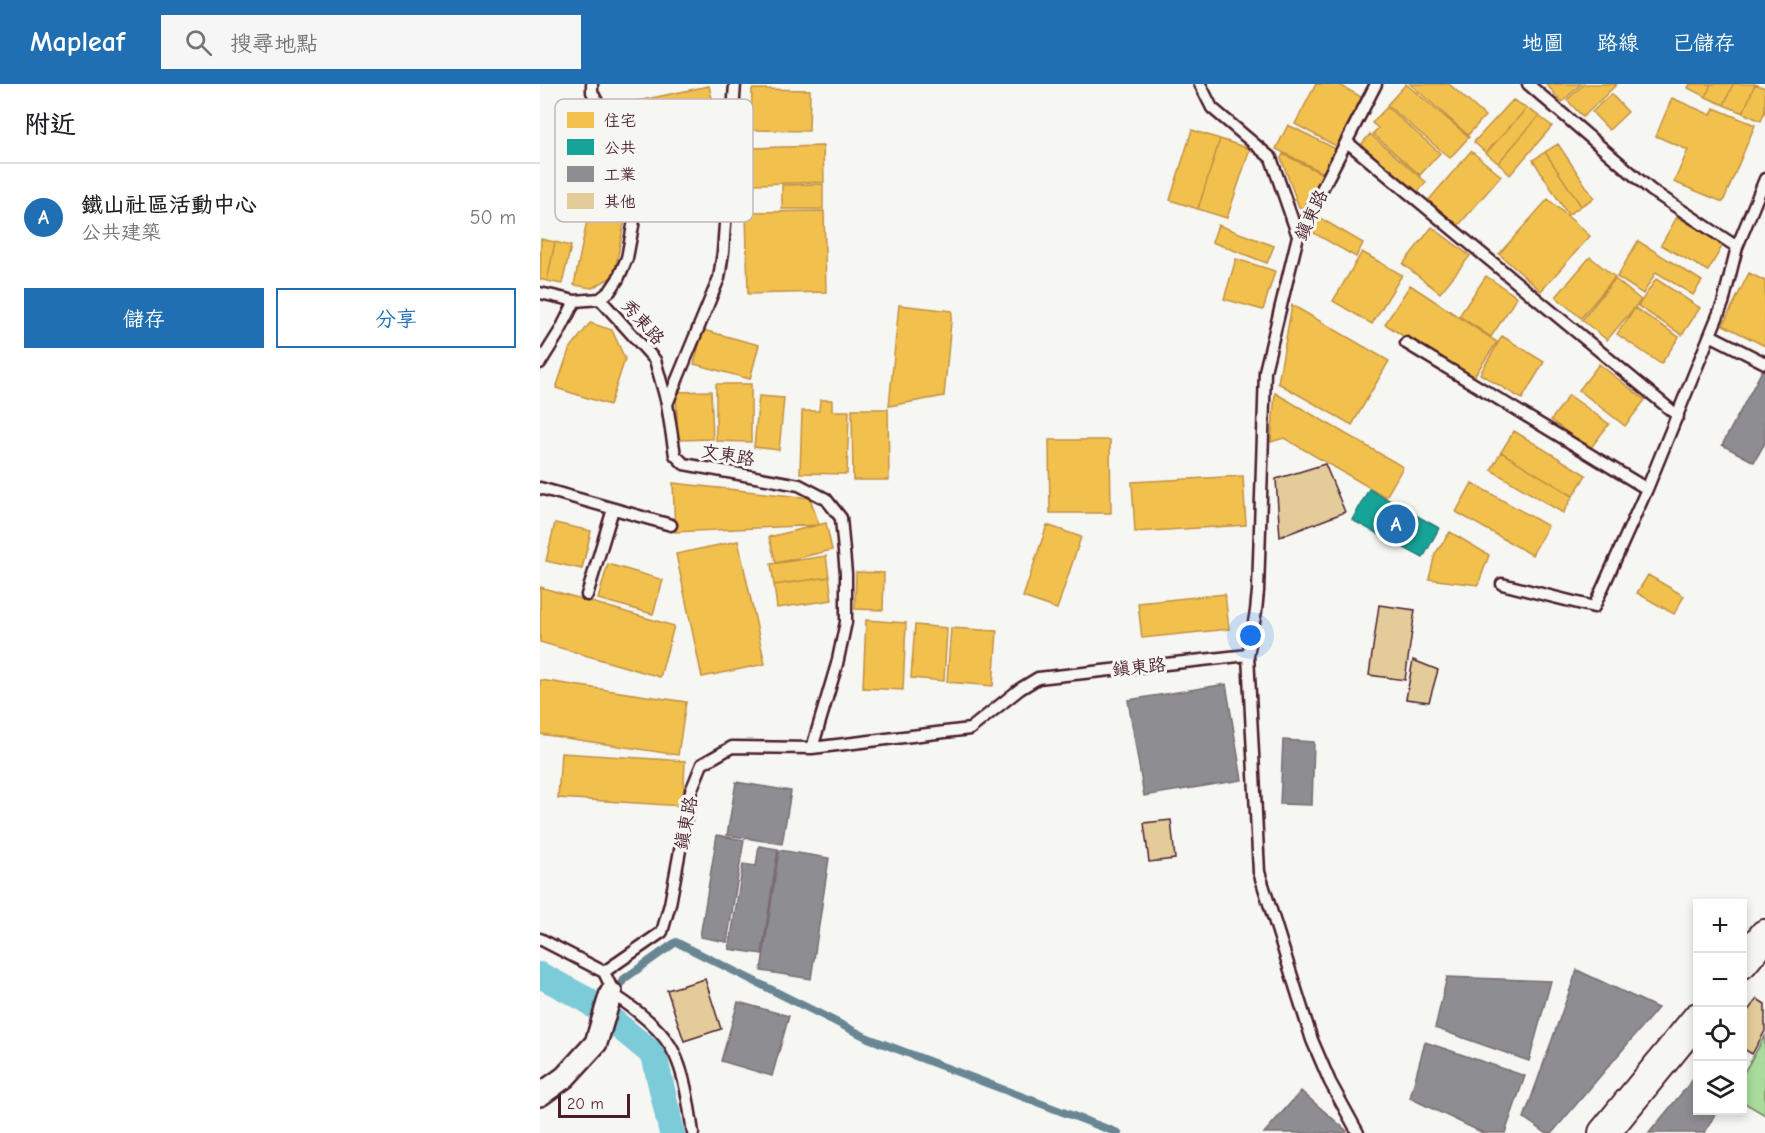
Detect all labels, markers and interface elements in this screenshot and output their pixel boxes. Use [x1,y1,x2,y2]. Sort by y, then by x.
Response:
search box [161,15,581,69]
text: Mapleaf [30,26,125,58]
icon: search [182,26,215,59]
text: 搜尋地點 [230,31,318,57]
text: 地圖 [1522,31,1564,55]
text: 路線 [1597,31,1639,55]
text: 已儲存 [1672,31,1735,55]
legend [555,99,753,222]
text: 附近 [24,110,76,140]
text: 住宅 [604,112,636,130]
text: 公共 [604,139,636,157]
text: 工業 [604,166,636,184]
street label: 鎮東路 [1291,186,1332,244]
text: 鐵山社區活動中心 [81,192,257,218]
text: 其他 [604,193,636,211]
text: A [38,206,49,229]
text: 50 m [470,206,516,229]
text: 公共建築 [81,221,161,244]
button: 儲存 [24,288,264,348]
button: 分享 [276,288,516,348]
street label: 秀東路 [617,295,668,349]
street label: 文東路 [700,440,756,471]
pin: A [1376,502,1416,546]
your location [1236,621,1265,650]
street label: 鎮東路 [1111,654,1167,681]
street label: 鎮東路 [671,795,702,852]
map controls [1693,899,1747,1115]
button: + [1693,899,1747,953]
button: − [1693,953,1747,1007]
button: locate [1693,1007,1747,1061]
button: layers [1693,1061,1747,1115]
scale bar [558,1091,630,1118]
text: 20 m [567,1095,604,1113]

